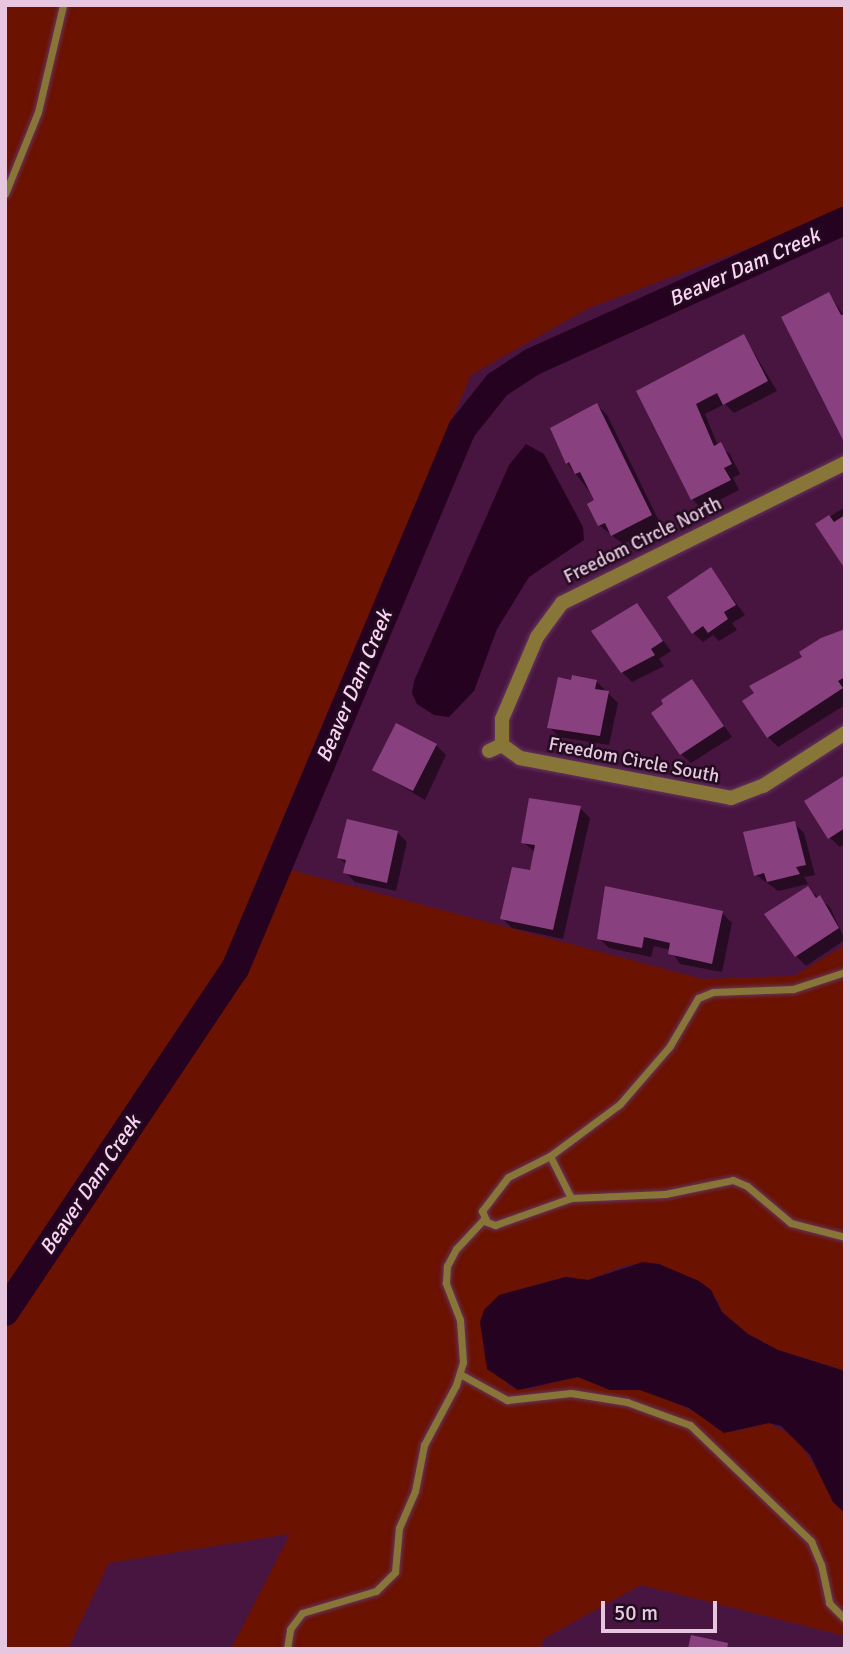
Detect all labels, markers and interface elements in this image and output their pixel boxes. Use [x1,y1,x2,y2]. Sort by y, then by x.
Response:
water label: Beaver Dam Creek [665,222,823,312]
street label: Freedom Circle North [560,493,726,589]
water label: Beaver Dam Creek [311,606,397,766]
street label: Freedom Circle South [547,733,721,789]
water label: Beaver Dam Creek [34,1111,146,1259]
scale bar [605,1588,720,1632]
text: 50 m [614,1600,658,1626]

